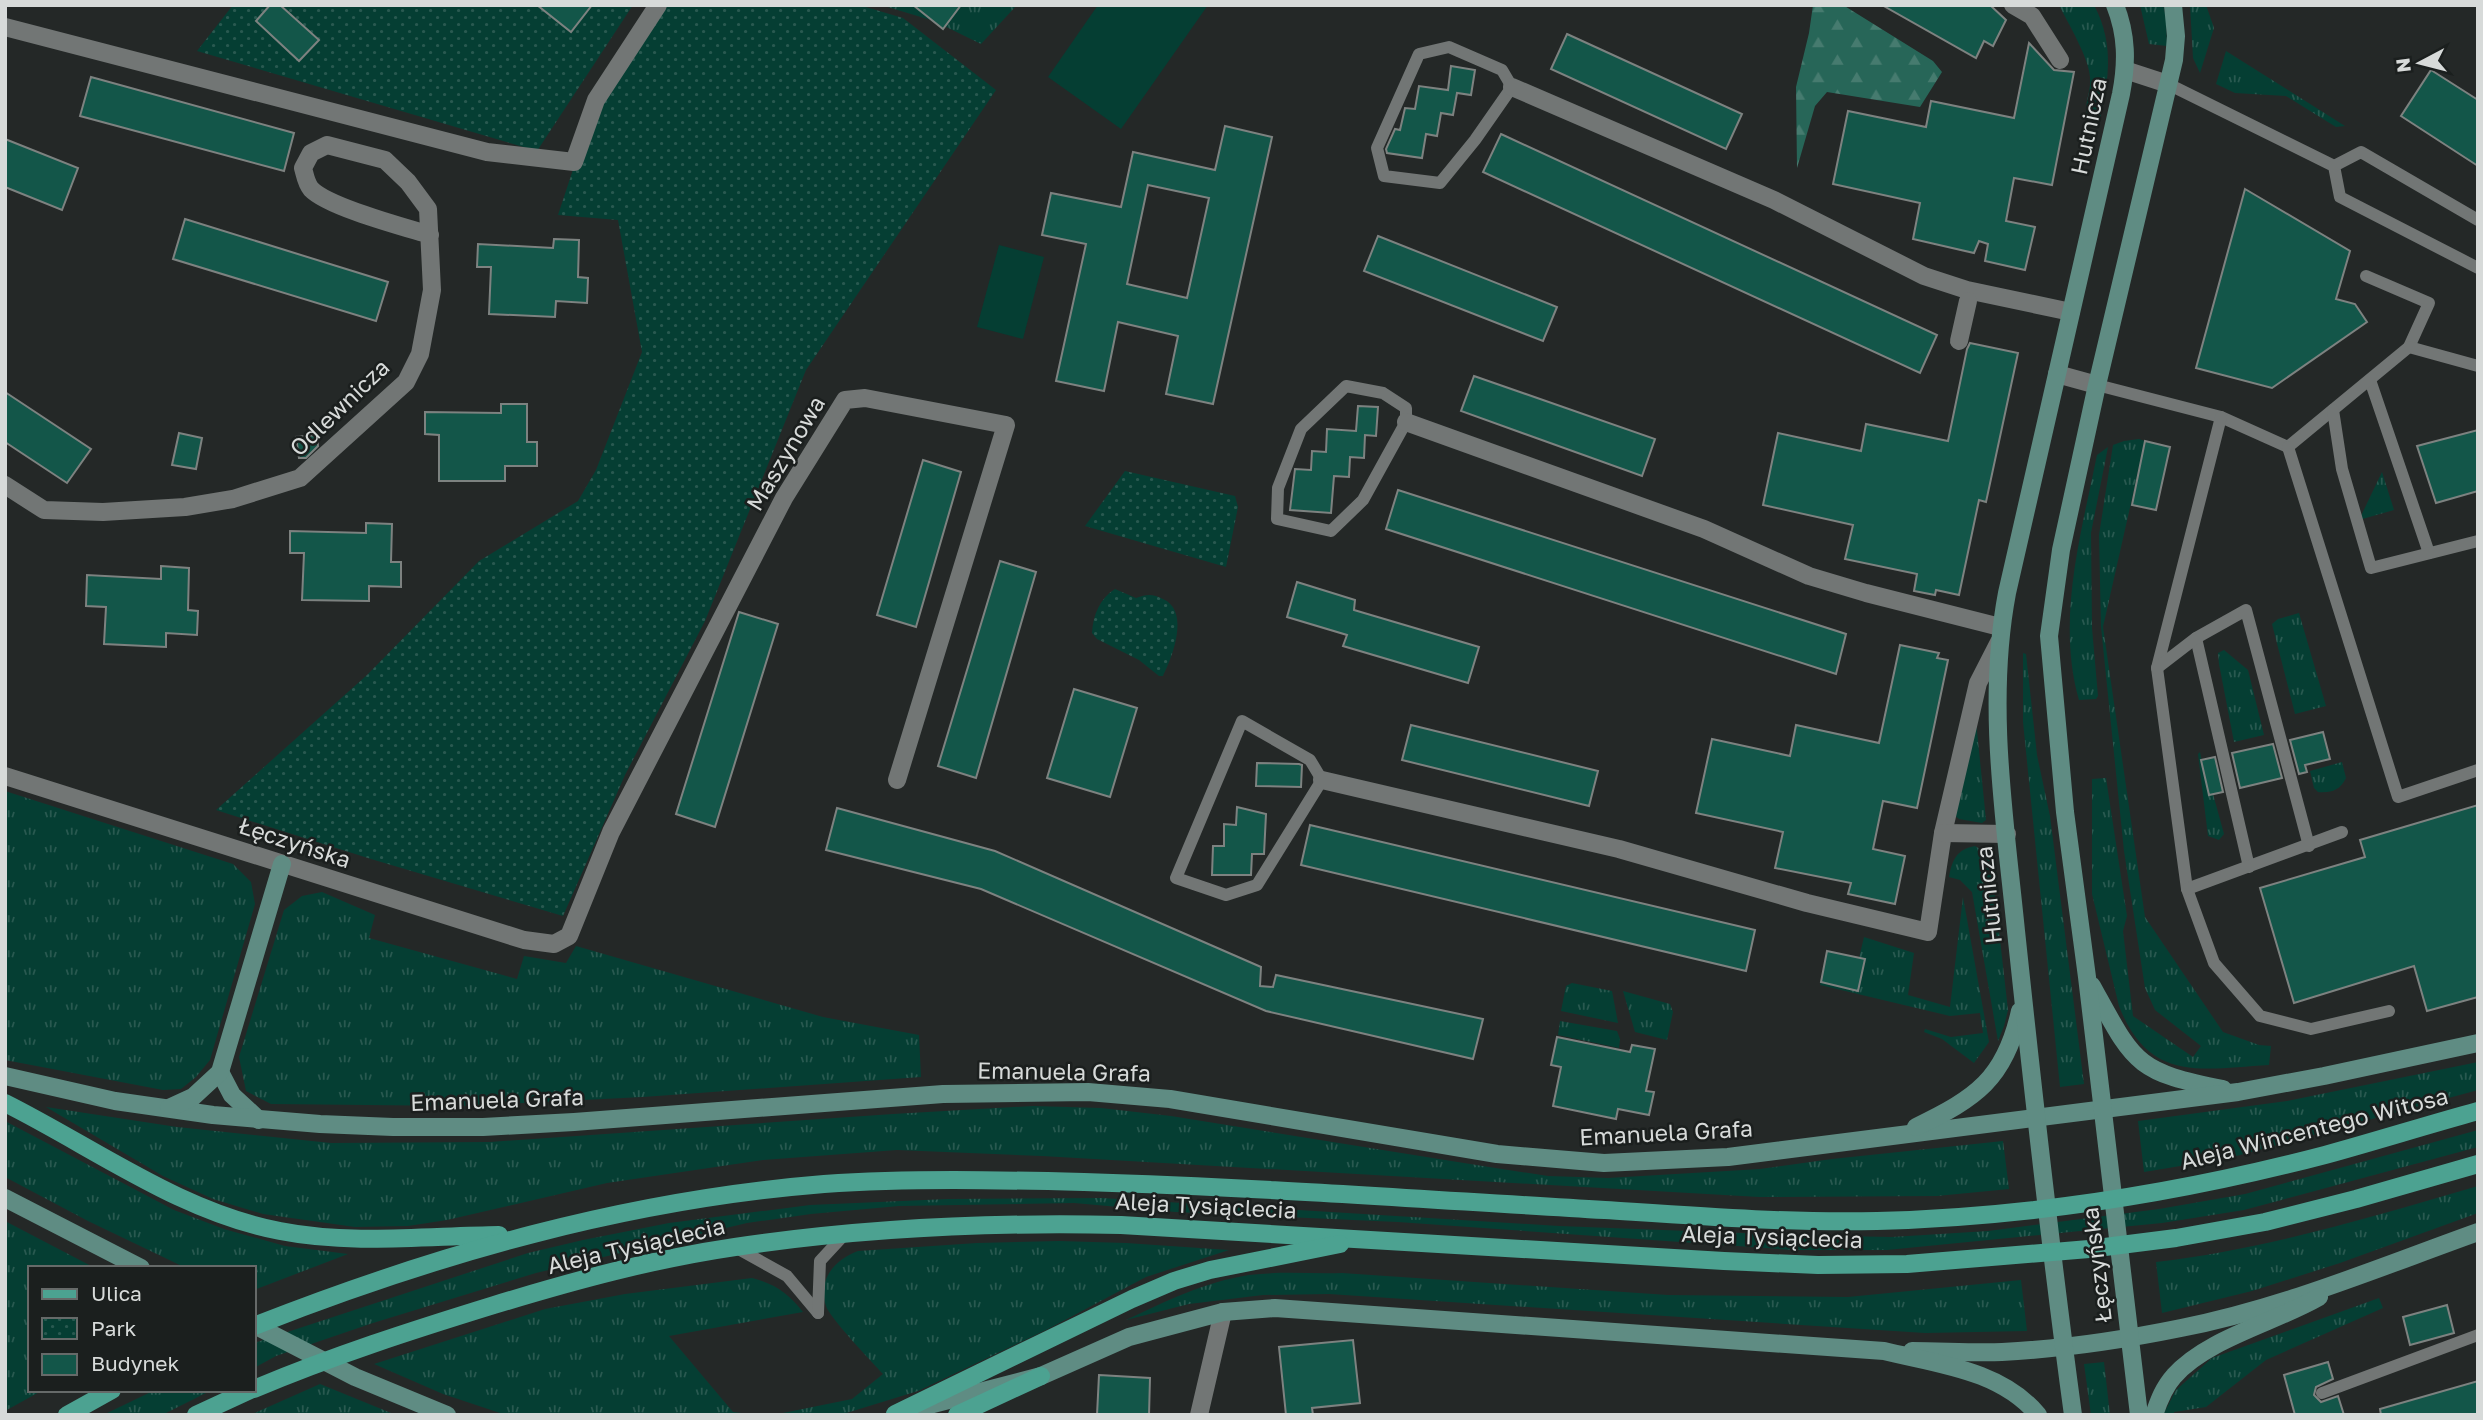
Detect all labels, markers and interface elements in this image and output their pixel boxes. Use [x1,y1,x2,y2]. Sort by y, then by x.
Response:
north arrow [2385,28,2455,98]
text: N [2390,57,2415,74]
street label: Hutnicza [2064,75,2112,177]
street label: Odlewnicza [283,353,395,461]
street label: Maszynowa [740,391,830,515]
street label: Łęczyńska [235,811,355,873]
street label: Hutnicza [1969,845,2007,945]
street label: Emanuela Grafa [977,1055,1151,1087]
street label: Aleja Wincentego Witosa [2177,1081,2451,1175]
street label: Emanuela Grafa [410,1082,584,1116]
street label: Emanuela Grafa [1579,1113,1753,1151]
street label: Aleja Tysiąclecia [1115,1186,1297,1224]
street label: Łęczyńska [2075,1206,2117,1324]
street label: Aleja Tysiąclecia [544,1211,728,1279]
street label: Aleja Tysiąclecia [1681,1219,1863,1253]
legend [28,1266,256,1392]
text: Ulica [91,1280,142,1306]
text: Park [91,1315,137,1341]
text: Budynek [91,1350,180,1376]

